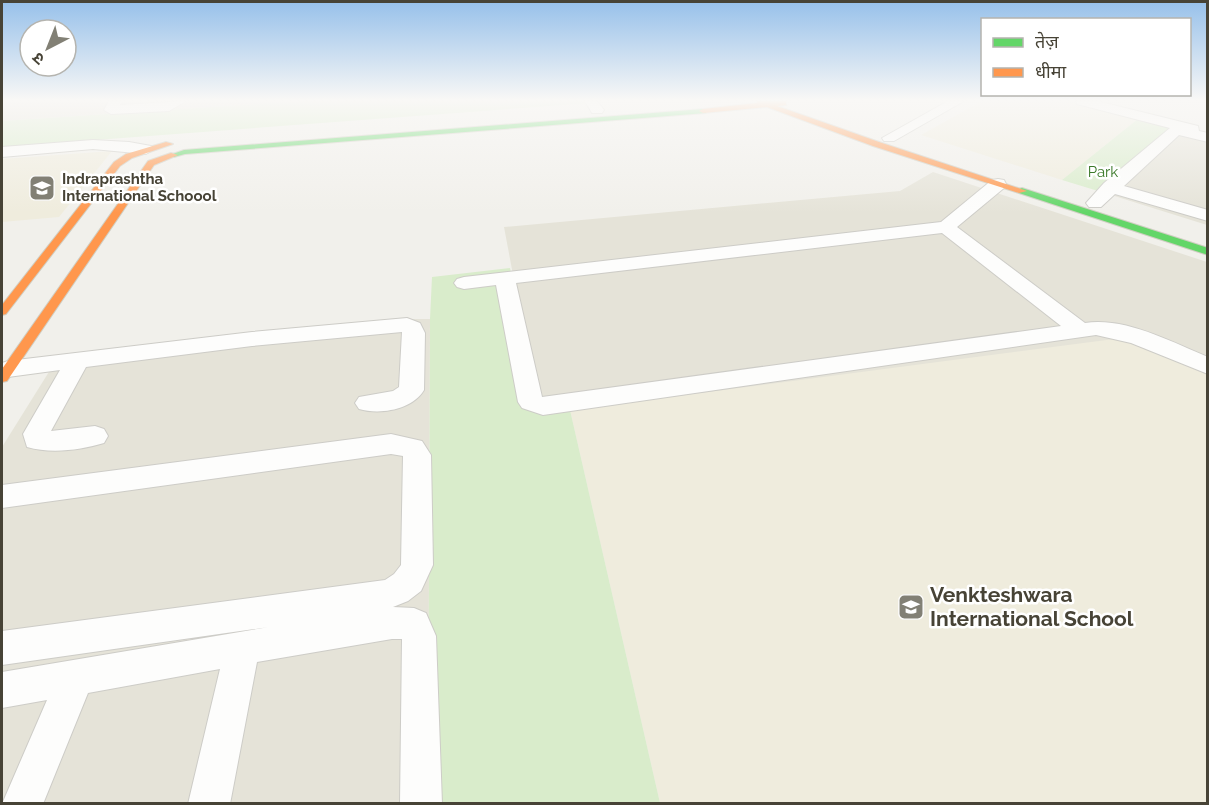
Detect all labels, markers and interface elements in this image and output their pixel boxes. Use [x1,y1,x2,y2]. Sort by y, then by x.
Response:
north arrow [18,18,78,78]
legend [981,18,1191,96]
text: तेज़ [1035,31,1059,52]
text: उ [28,48,48,69]
text: धीमा [1035,61,1066,82]
park label: Park [1088,163,1118,181]
place label: Indraprashtha International Schoool [62,170,217,205]
school or university icon: Indraprashtha International Schoool [27,173,57,203]
place label: Venkteshwara International School [930,582,1134,631]
school or university icon: Venkteshwara International School [896,592,926,622]

